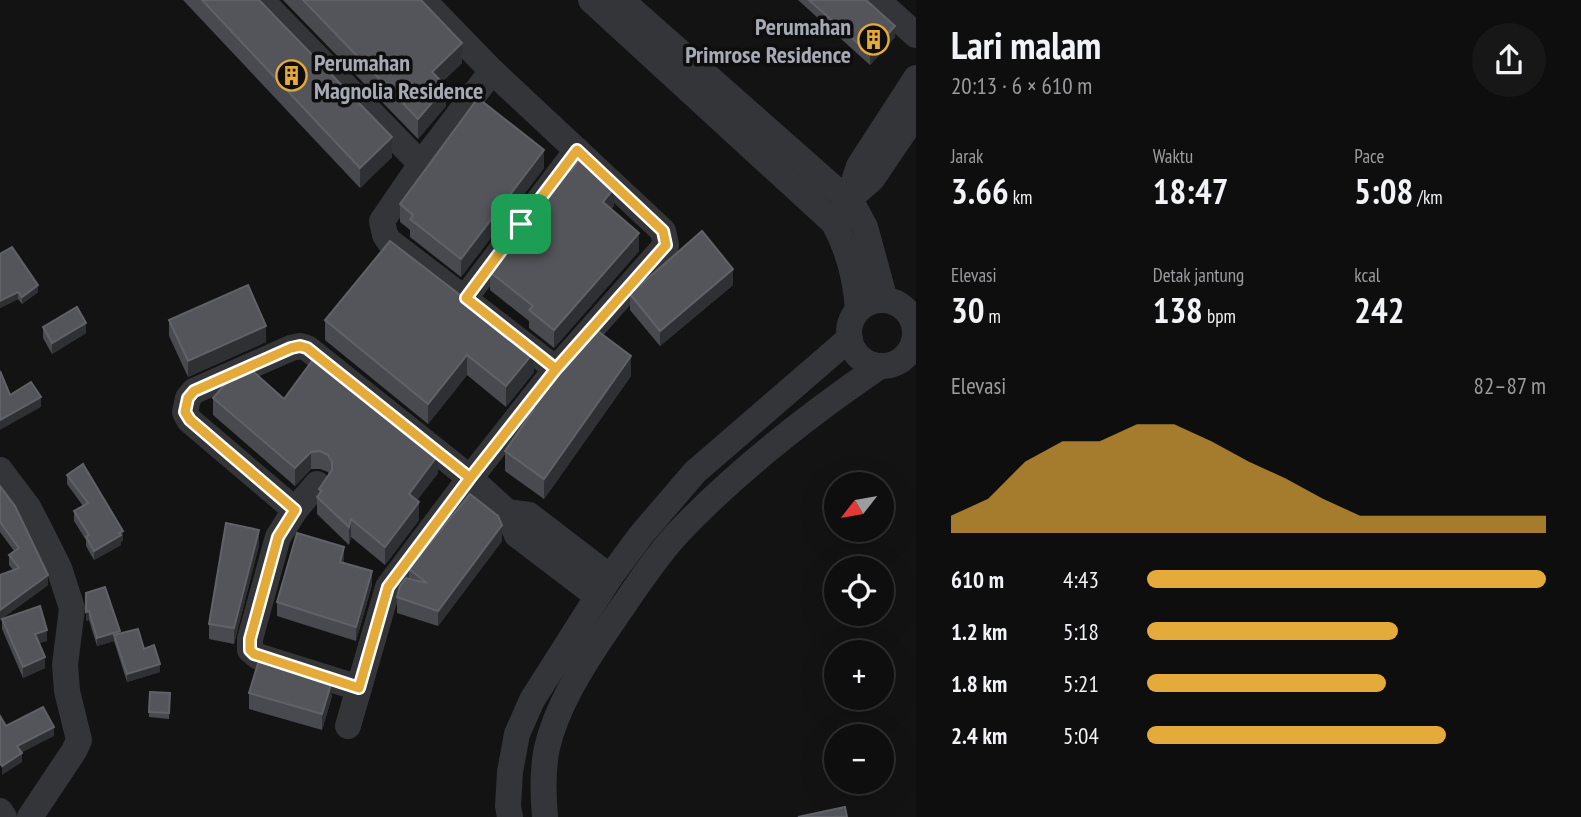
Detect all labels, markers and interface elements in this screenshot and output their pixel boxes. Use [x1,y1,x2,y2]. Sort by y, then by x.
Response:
place label: Perumahan Primrose Residence [685,11,851,70]
text: Lari malam [951,20,1101,69]
building icon: Perumahan Primrose Residence [857,23,891,57]
button: share [1472,23,1546,97]
place label: Perumahan Magnolia Residence [314,47,483,106]
building icon: Perumahan Magnolia Residence [274,59,308,93]
text: 20:13 · 6 × 610 m [951,71,1092,100]
text: Jarak [951,144,983,168]
text: Waktu [1153,144,1193,168]
text: Pace [1354,144,1384,168]
text: 3.66 [951,168,1009,214]
text: 18:47 [1153,168,1228,214]
text: 5:08 [1354,168,1413,214]
text: km [1009,185,1032,209]
text: /km [1413,185,1443,209]
pin [491,194,551,254]
icon: arrive [502,205,540,243]
text: Elevasi [951,263,997,287]
text: Detak jantung [1153,263,1244,287]
text: kcal [1354,263,1380,287]
text: 30 [951,287,984,333]
text: 138 [1153,287,1203,333]
text: 242 [1354,287,1405,333]
text: m [984,304,1001,328]
text: bpm [1203,304,1236,328]
text: Elevasi [951,371,1006,400]
text: 82–87 m [1474,371,1546,400]
north arrow [824,472,894,542]
map controls [824,472,894,794]
button: locate [824,556,894,626]
text: 610 m [951,565,1004,594]
text: 4:43 [1063,565,1099,594]
text: 1.2 km [951,617,1007,646]
text: 5:18 [1063,617,1099,646]
button: + [824,640,894,710]
text: 1.8 km [951,669,1007,698]
text: 5:21 [1063,669,1099,698]
text: 2.4 km [951,721,1007,750]
text: 5:04 [1063,721,1099,750]
button: − [824,724,894,794]

